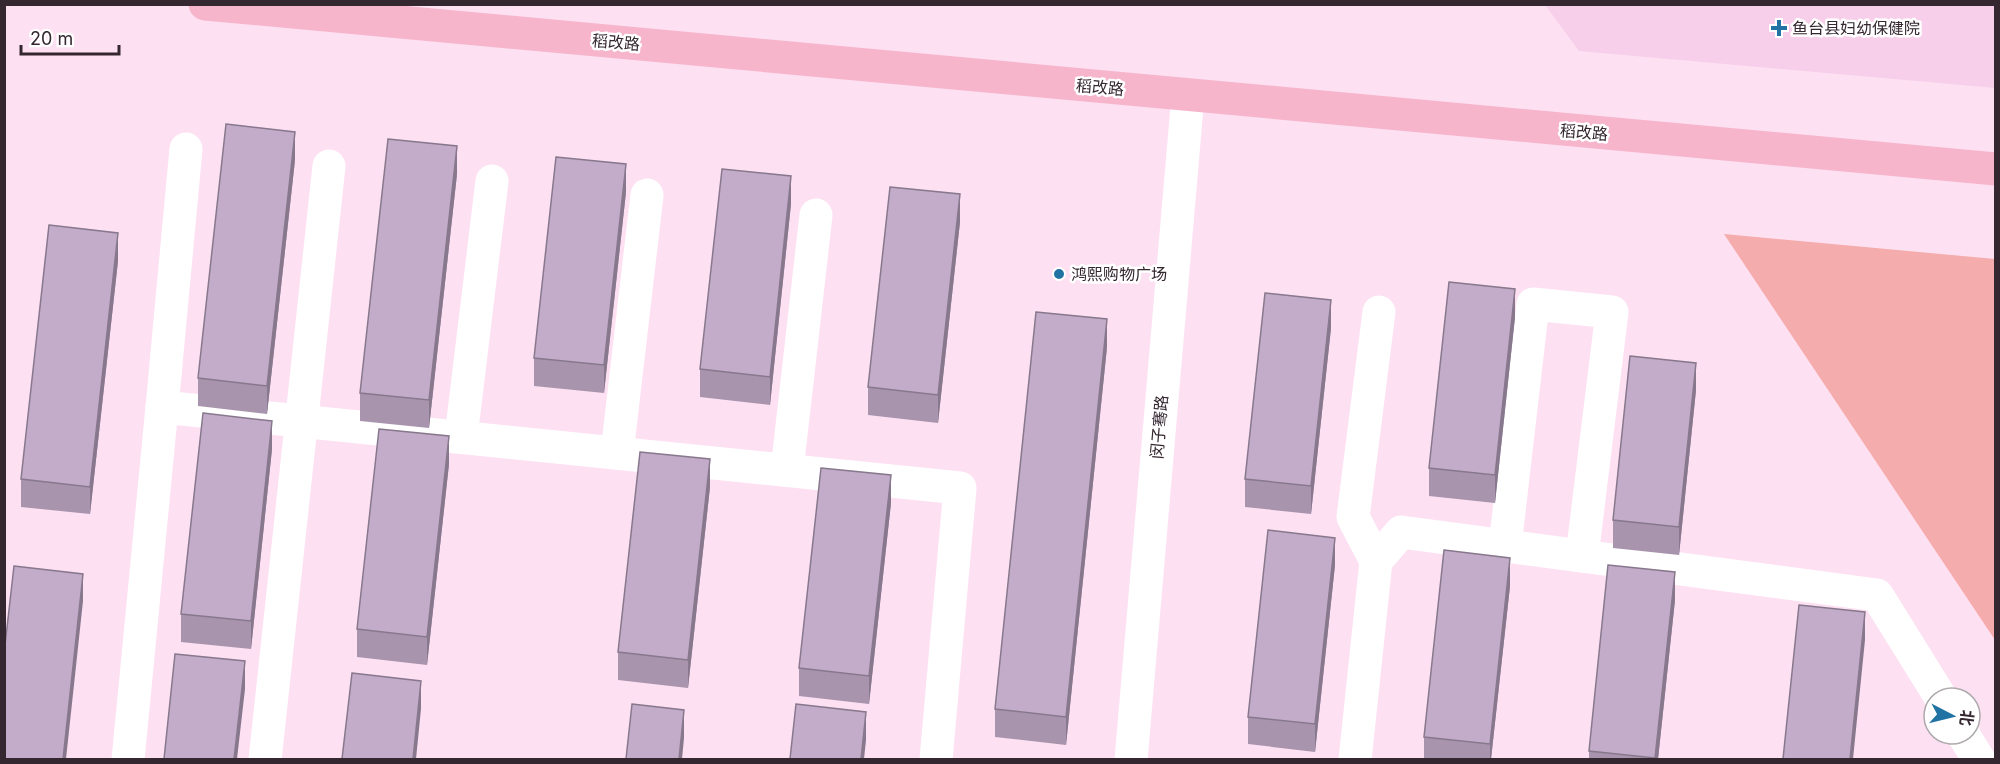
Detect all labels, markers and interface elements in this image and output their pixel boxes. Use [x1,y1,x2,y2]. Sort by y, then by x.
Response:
scale bar [21,18,118,56]
place label: 鱼台县妇幼保健院 [1792,18,1920,38]
marker: 鱼台县妇幼保健院 [1770,19,1788,37]
text: 20 m [30,28,73,49]
street label: 稻改路 [591,30,641,54]
street label: 稻改路 [1075,75,1125,99]
street label: 稻改路 [1559,120,1609,144]
place label: 鸿熙购物广场 [1071,264,1167,284]
marker: 鸿熙购物广场 [1052,267,1066,281]
street label: 闵子骞路 [1146,394,1172,460]
north arrow [1922,686,1982,746]
text: 北 [1956,709,1978,727]

